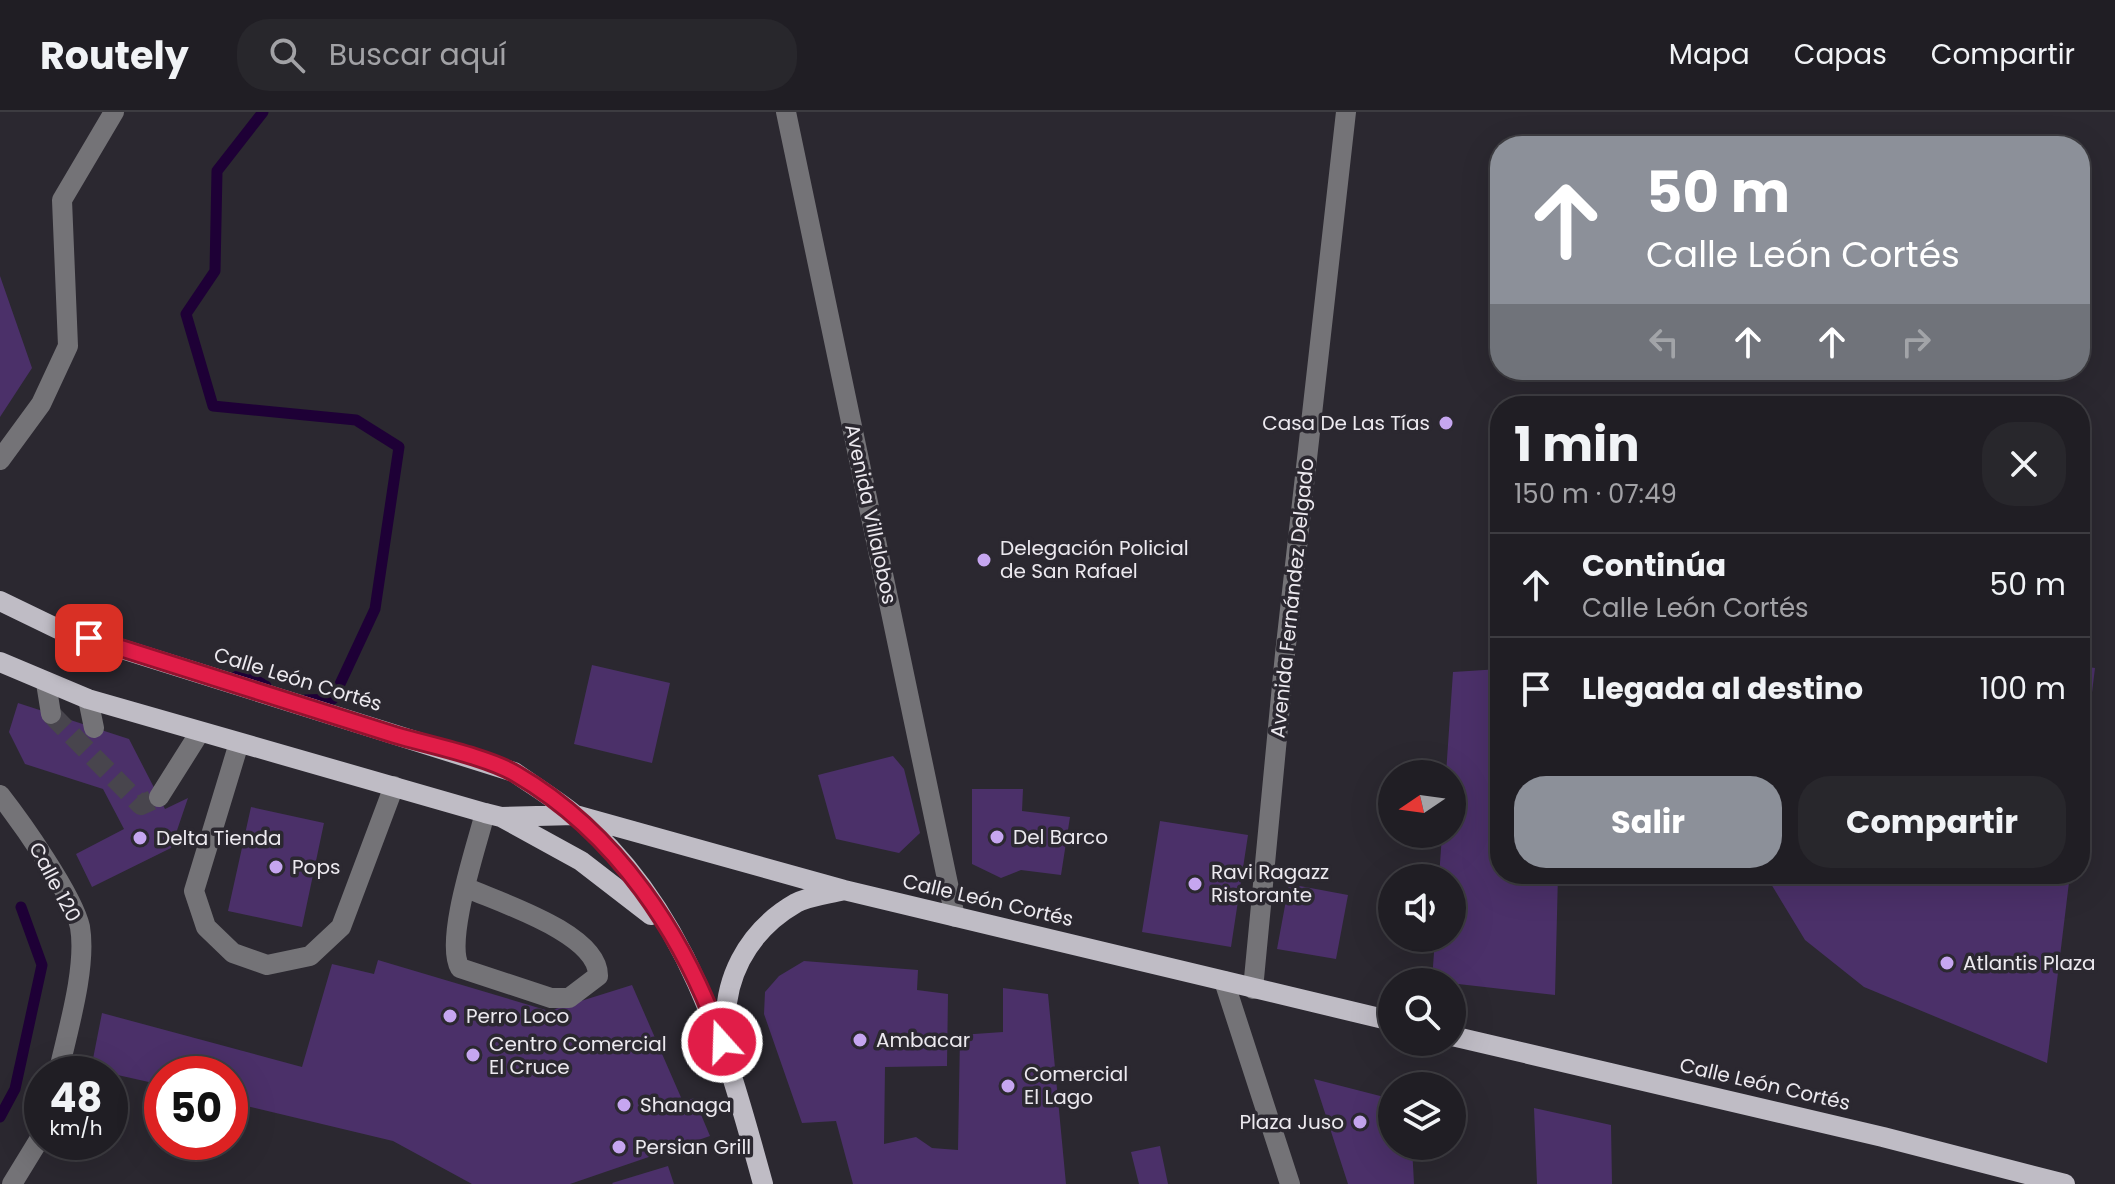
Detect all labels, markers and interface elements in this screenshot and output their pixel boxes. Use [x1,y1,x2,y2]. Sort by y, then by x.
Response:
search box [237,19,797,91]
text: Routely [40,29,189,82]
icon: search [265,33,309,77]
text: Buscar aquí [329,33,507,76]
text: Mapa [1669,35,1750,74]
text: Capas [1794,35,1887,74]
text: Compartir [1931,35,2075,74]
text: 50 m [1646,153,1790,232]
icon: ahead [1514,168,1618,272]
text: Calle León Cortés [1646,229,1960,280]
icon: left [1642,320,1686,364]
icon: ahead [1726,320,1770,364]
icon: ahead [1810,320,1854,364]
icon: right [1894,320,1938,364]
place label: Casa De Las Tías [1262,409,1430,437]
text: 1 min [1514,411,1640,478]
marker: Casa De Las Tías [1437,414,1455,432]
street label: Avenida Villalobos [838,421,904,607]
button: close [1982,422,2066,506]
street label: Avenida Fernández Delgado [1263,457,1321,739]
text: 150 m · 07:49 [1514,476,1677,512]
place label: Delegación Policial de San Rafael [1000,534,1189,585]
text: Continúa [1582,544,1726,587]
marker: Delegación Policial de San Rafael [975,551,993,569]
icon: ahead [1514,563,1558,607]
text: 50 m [1989,563,2066,606]
text: Calle León Cortés [1582,590,1809,626]
pin [55,604,123,672]
icon: arrive [67,616,111,660]
street label: Calle León Cortés [211,640,385,718]
icon: arrive [1514,667,1558,711]
text: Llegada al destino [1582,667,1863,710]
text: 100 m [1980,667,2066,710]
north arrow [1378,760,1466,848]
map controls [1378,760,1466,1160]
button: Salir [1514,776,1782,868]
button: Compartir [1798,776,2066,868]
place label: Del Barco [1013,823,1108,851]
place label: Delta Tienda [156,824,282,852]
marker: Del Barco [988,828,1006,846]
marker: Delta Tienda [131,829,149,847]
street label: Calle 120 [22,837,88,927]
place label: Pops [292,853,340,881]
marker: Pops [267,858,285,876]
place label: Ravi Ragazz Ristorante [1211,858,1329,909]
button: sound [1378,864,1466,952]
street label: Calle León Cortés [900,867,1076,933]
marker: Ravi Ragazz Ristorante [1186,875,1204,893]
place label: Atlantis Plaza [1963,949,2096,977]
marker: Atlantis Plaza [1938,954,1956,972]
button: search [1378,968,1466,1056]
position arrow [680,1000,764,1084]
place label: Perro Loco [466,1002,569,1030]
marker: Perro Loco [441,1007,459,1025]
place label: Ambacar [876,1026,970,1054]
place label: Centro Comercial El Cruce [489,1030,667,1081]
marker: Ambacar [851,1031,869,1049]
marker: Centro Comercial El Cruce [464,1046,482,1064]
street label: Calle León Cortés [1677,1051,1853,1117]
speed limit sign: 50 [144,1056,248,1160]
place label: Comercial El Lago [1024,1060,1128,1111]
text: 48 [49,1070,102,1126]
button: layers [1378,1072,1466,1160]
marker: Comercial El Lago [999,1077,1017,1095]
place label: Shanaga [640,1091,731,1119]
marker: Shanaga [615,1096,633,1114]
place label: Plaza Juso [1239,1108,1344,1136]
marker: Plaza Juso [1351,1113,1369,1131]
text: km/h [49,1114,103,1142]
place label: Persian Grill [635,1133,751,1161]
marker: Persian Grill [610,1138,628,1156]

